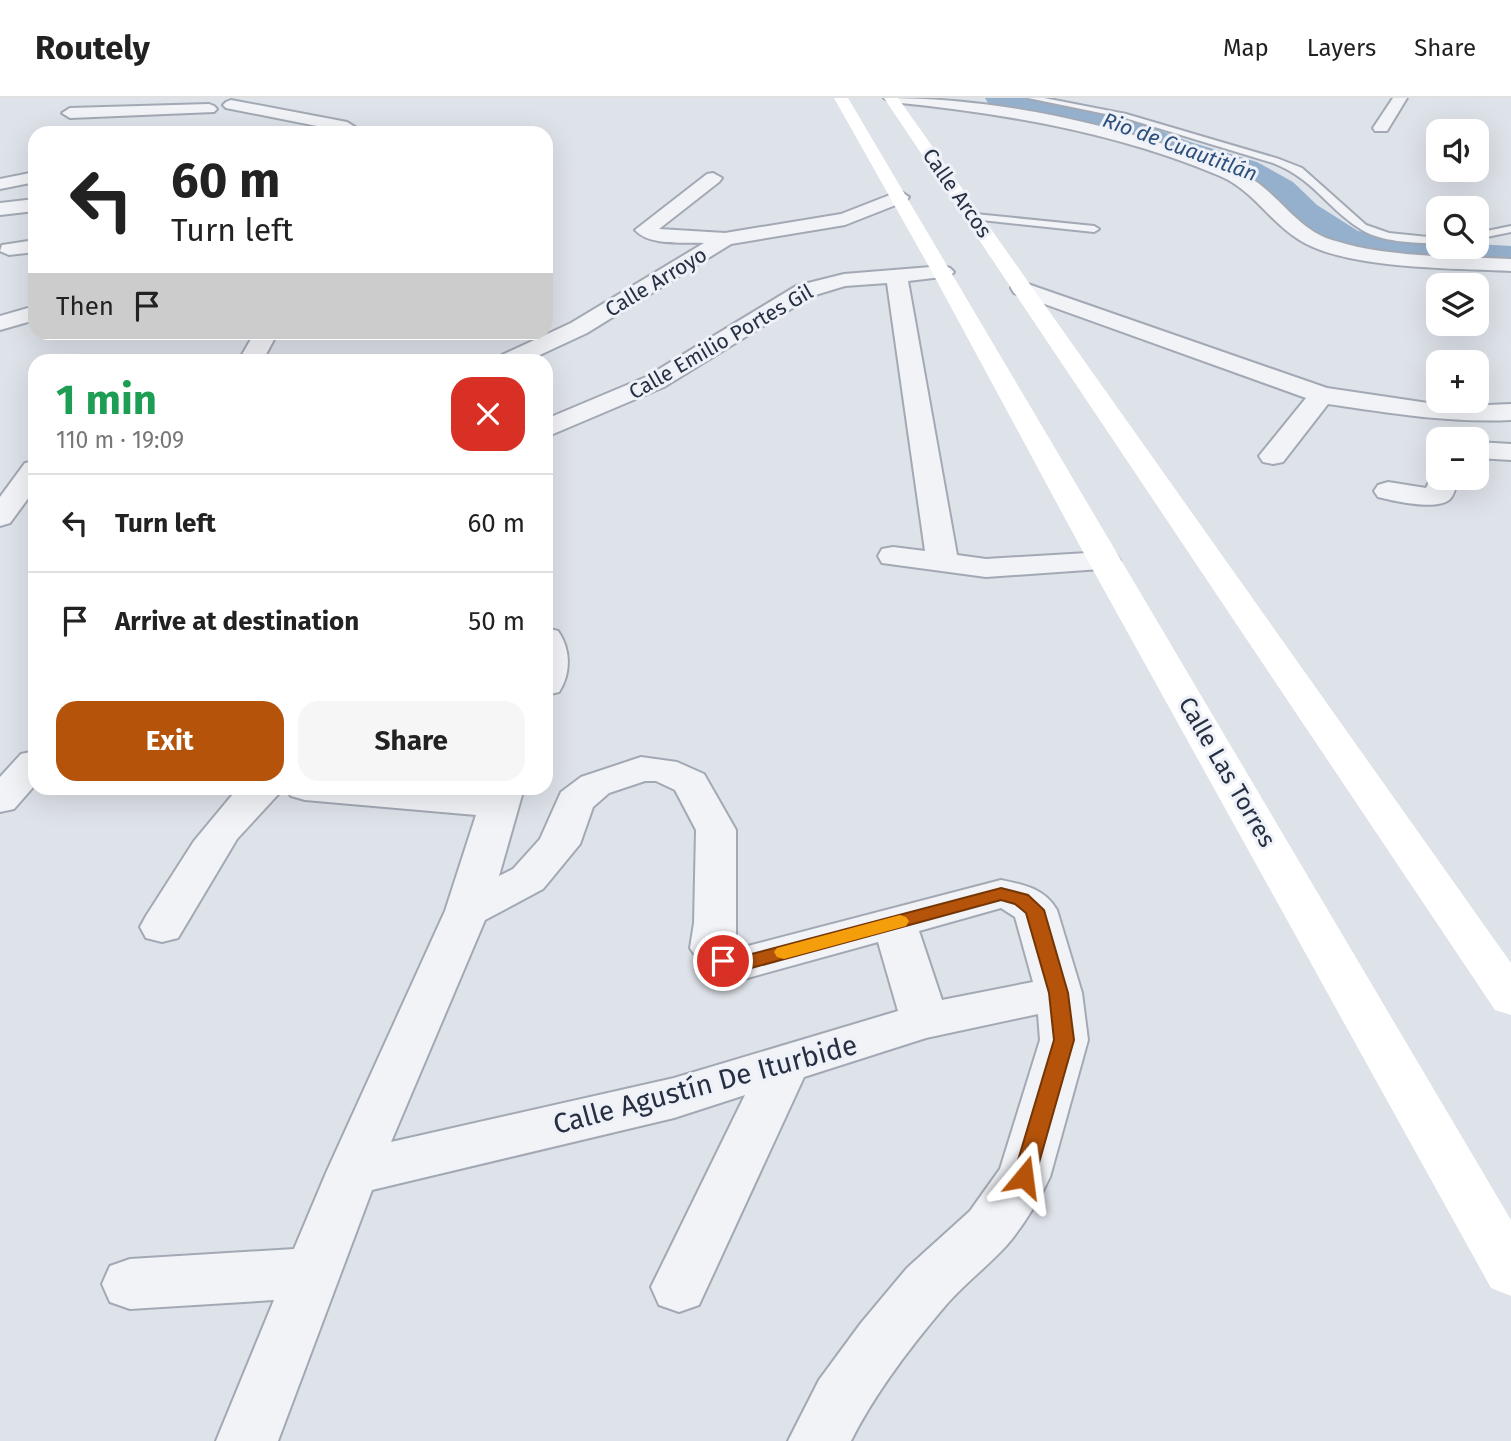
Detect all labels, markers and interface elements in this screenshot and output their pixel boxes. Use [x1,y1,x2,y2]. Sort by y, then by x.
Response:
text: Routely [35,28,150,68]
text: Map [1223,34,1269,62]
text: Layers [1307,34,1376,62]
text: Share [1414,34,1476,62]
water label: Rio de Cuautitlán [1099,107,1261,187]
map controls [1426,119,1489,490]
button: sound [1426,119,1489,182]
street label: Calle Arcos [917,143,997,243]
text: 60 m [171,151,280,210]
icon: left [56,154,147,245]
button: search [1426,196,1489,259]
text: Turn left [171,211,293,249]
street label: Calle Arroyo [600,241,712,323]
button: layers [1426,273,1489,336]
street label: Calle Emilio Portes Gil [624,279,818,405]
icon: arrive [128,287,166,325]
text: Then [56,291,114,322]
button: + [1426,350,1489,413]
text: 1 min [56,375,157,425]
button: close [451,377,525,451]
text: 110 m · 19:09 [56,426,184,454]
button: − [1426,427,1489,490]
icon: left [56,504,94,542]
text: Turn left [115,508,216,539]
text: 60 m [467,508,525,539]
icon: arrive [56,602,94,640]
text: Arrive at destination [115,606,359,637]
text: 50 m [468,606,525,637]
street label: Calle Las Torres [1173,692,1281,852]
button: Exit [56,701,284,781]
button: Share [298,701,525,781]
pin [693,931,753,991]
icon: arrive [704,942,742,980]
street label: Calle Agustín De Iturbide [549,1028,861,1141]
position arrow [987,1140,1061,1214]

